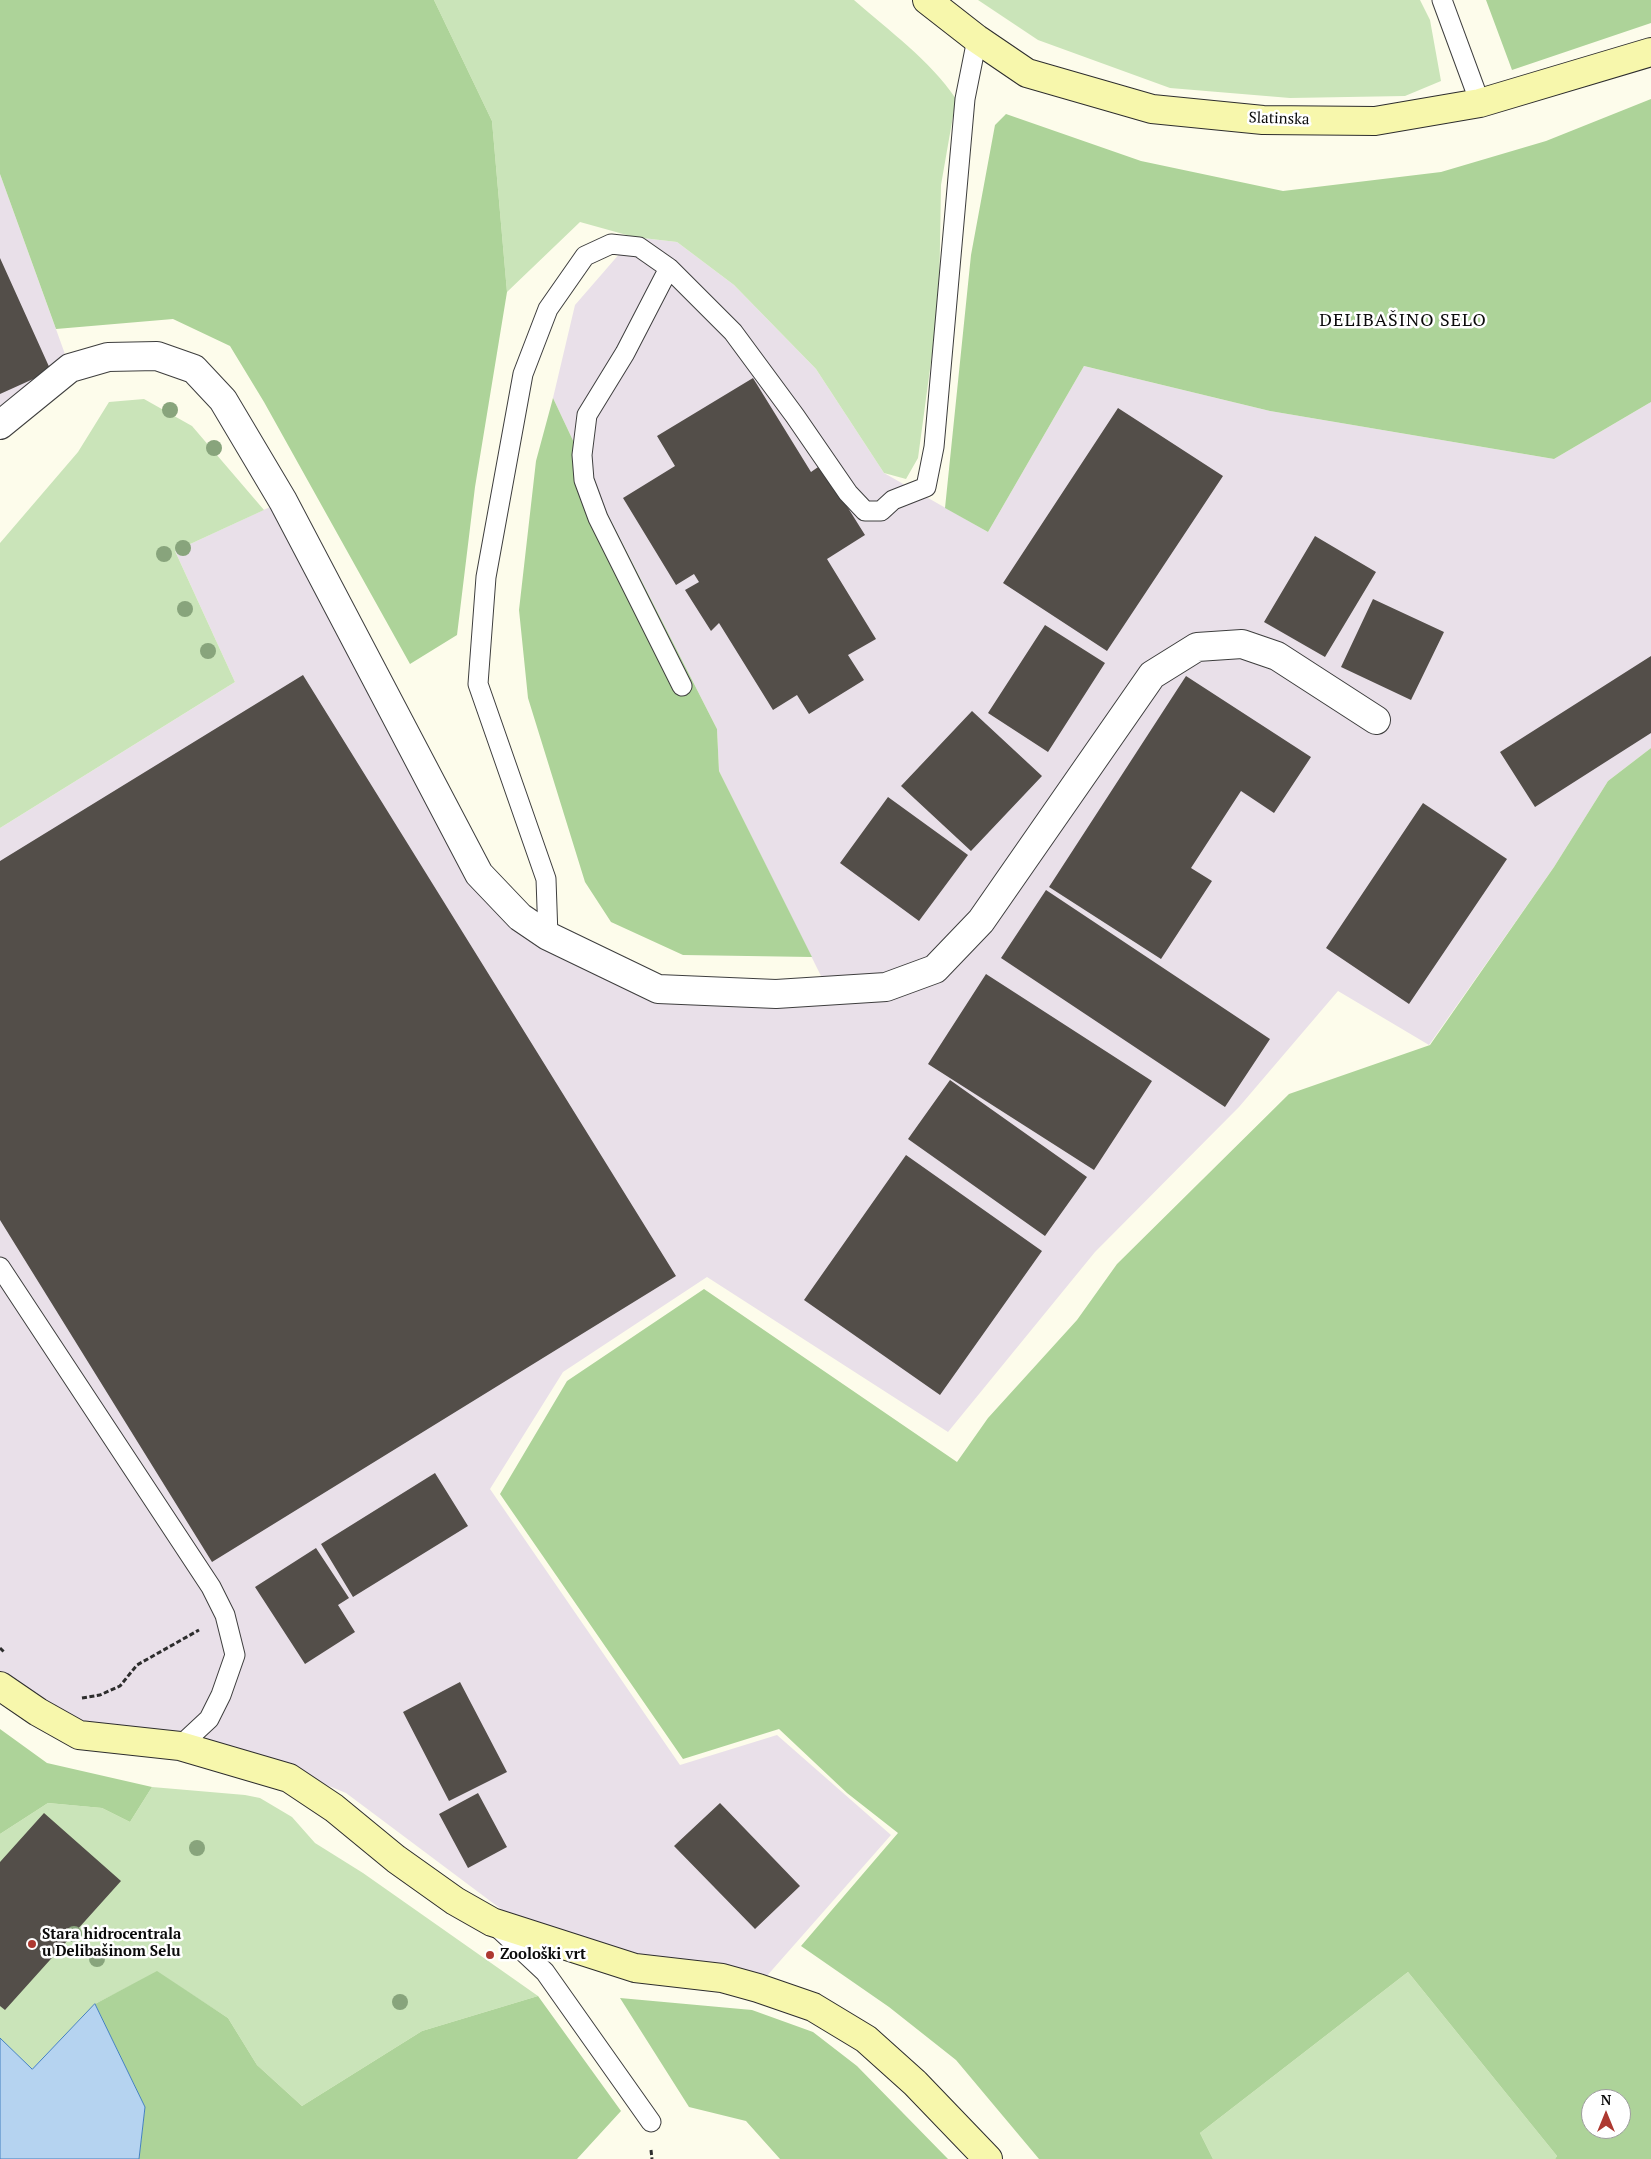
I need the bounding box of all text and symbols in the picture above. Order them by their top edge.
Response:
street label: Slatinska [1248,109,1310,129]
district label: DELIBAŠINO SELO [1317,310,1489,332]
place label: Stara hidrocentrala u Delibašinom Selu [42,1926,181,1961]
marker: Stara hidrocentrala u Delibašinom Selu [26,1938,38,1950]
place label: Zoološki vrt [500,1946,586,1964]
marker: Zoološki vrt [484,1949,496,1961]
north arrow [1581,2089,1631,2139]
text: N [1601,2090,1611,2109]

